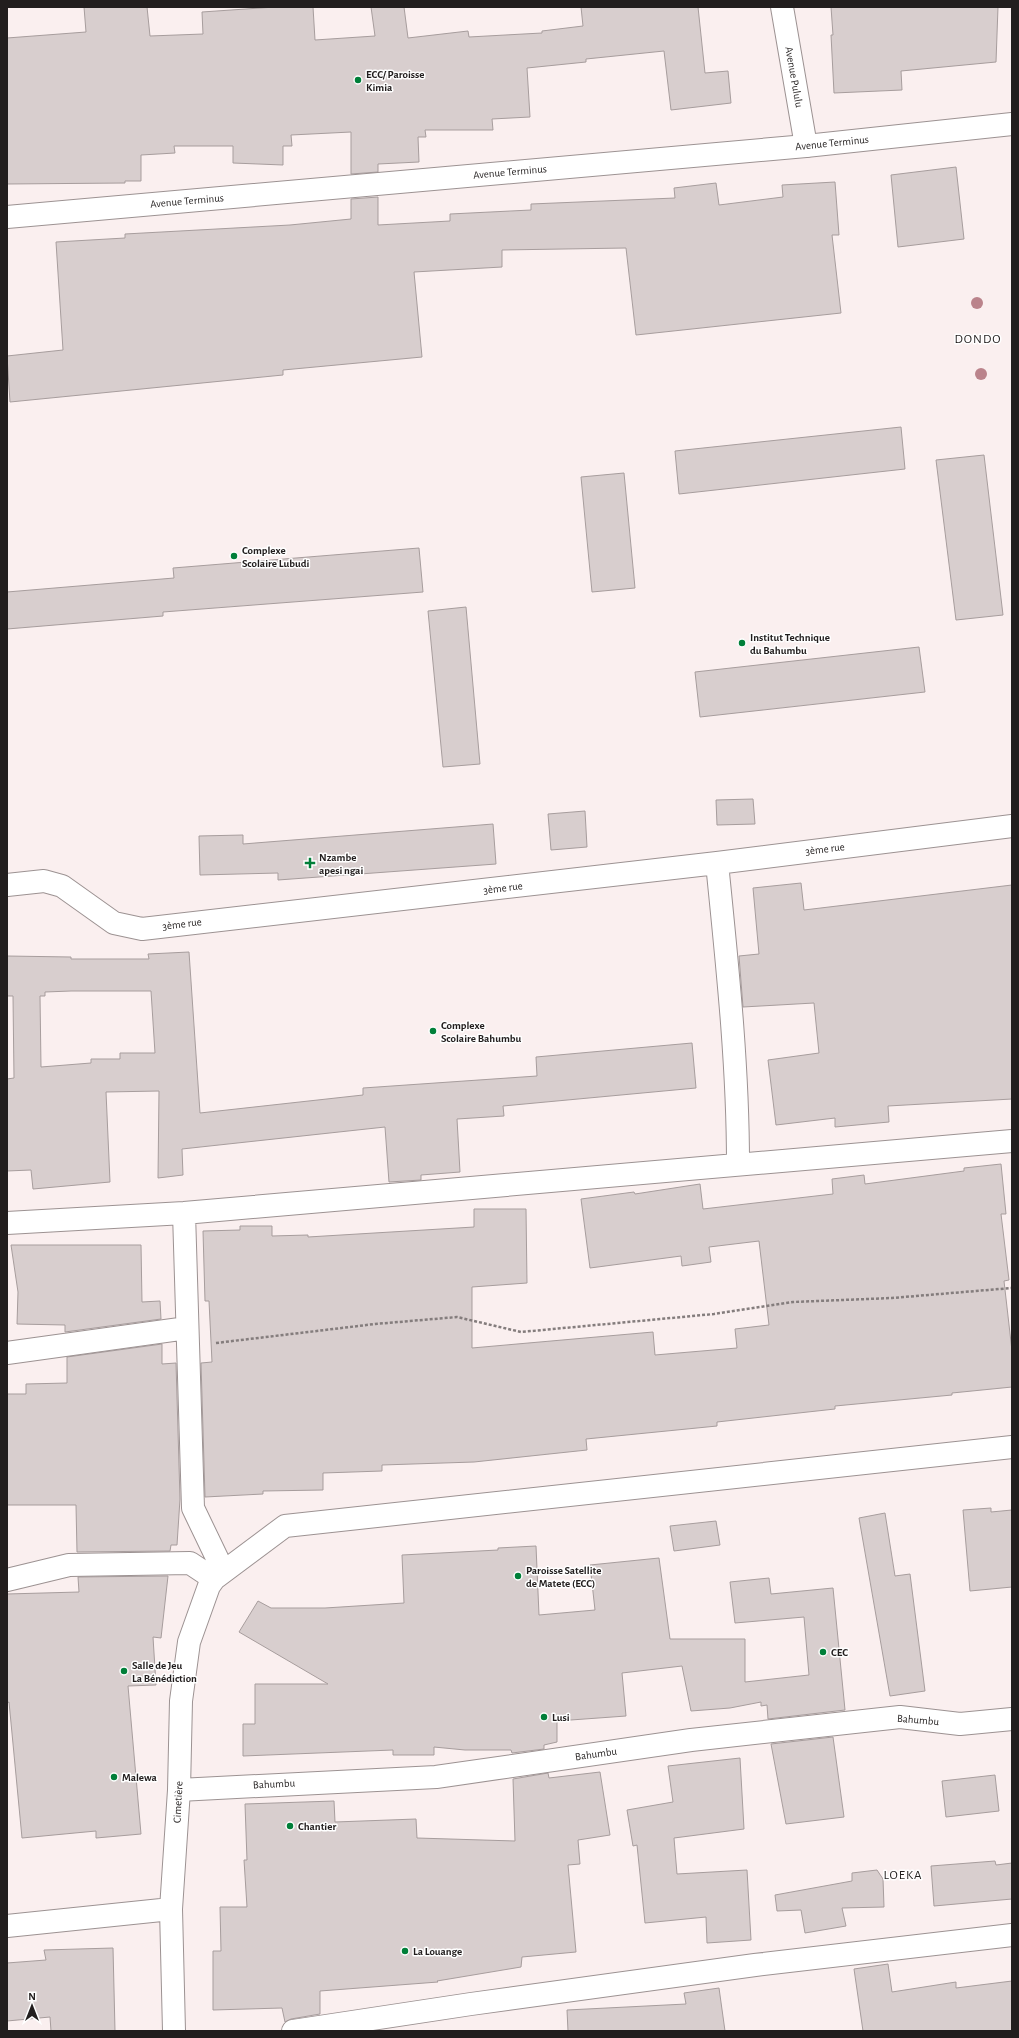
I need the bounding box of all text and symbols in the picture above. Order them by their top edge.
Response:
street label: Avenue Pululu [783,46,805,109]
place label: ECC/ Paroisse Kimia [366,69,424,93]
marker: ECC/ Paroisse Kimia [353,75,363,85]
street label: Avenue Terminus [795,134,869,152]
street label: Avenue Terminus [473,163,547,181]
street label: Avenue Terminus [150,192,224,210]
district label: DONDO [954,333,1002,346]
place label: Complexe Scolaire Lubudi [242,545,309,569]
marker: Complexe Scolaire Lubudi [229,551,239,561]
place label: Institut Technique du Bahumbu [750,632,830,656]
marker: Institut Technique du Bahumbu [737,638,747,648]
street label: 3ème rue [805,841,845,857]
place label: Nzambe apesi ngai [319,852,363,876]
marker: Nzambe apesi ngai [304,857,316,869]
street label: 3ème rue [483,880,523,896]
street label: 3ème rue [162,916,202,932]
place label: Complexe Scolaire Bahumbu [441,1020,522,1044]
marker: Complexe Scolaire Bahumbu [428,1026,438,1036]
place label: Paroisse Satellite de Matete (ECC) [526,1565,601,1589]
marker: Paroisse Satellite de Matete (ECC) [513,1571,523,1581]
marker: CEC [818,1647,828,1657]
place label: CEC [831,1647,848,1658]
place label: Salle de Jeu La Bénédiction [132,1660,197,1684]
marker: Salle de Jeu La Bénédiction [119,1666,129,1676]
marker: Lusi [539,1712,549,1722]
place label: Lusi [552,1712,570,1723]
street label: Bahumbu [896,1713,940,1727]
street label: Bahumbu [574,1746,618,1762]
marker: Malewa [109,1772,119,1782]
place label: Malewa [122,1772,158,1783]
street label: Bahumbu [253,1777,296,1791]
street label: Cimetière [171,1781,185,1823]
marker: Chantier [285,1821,295,1831]
place label: Chantier [298,1821,336,1832]
district label: LOEKA [883,1869,923,1882]
marker: La Louange [400,1946,410,1956]
place label: La Louange [413,1946,462,1957]
north arrow [12,1986,52,2026]
text: N [28,1991,36,2002]

